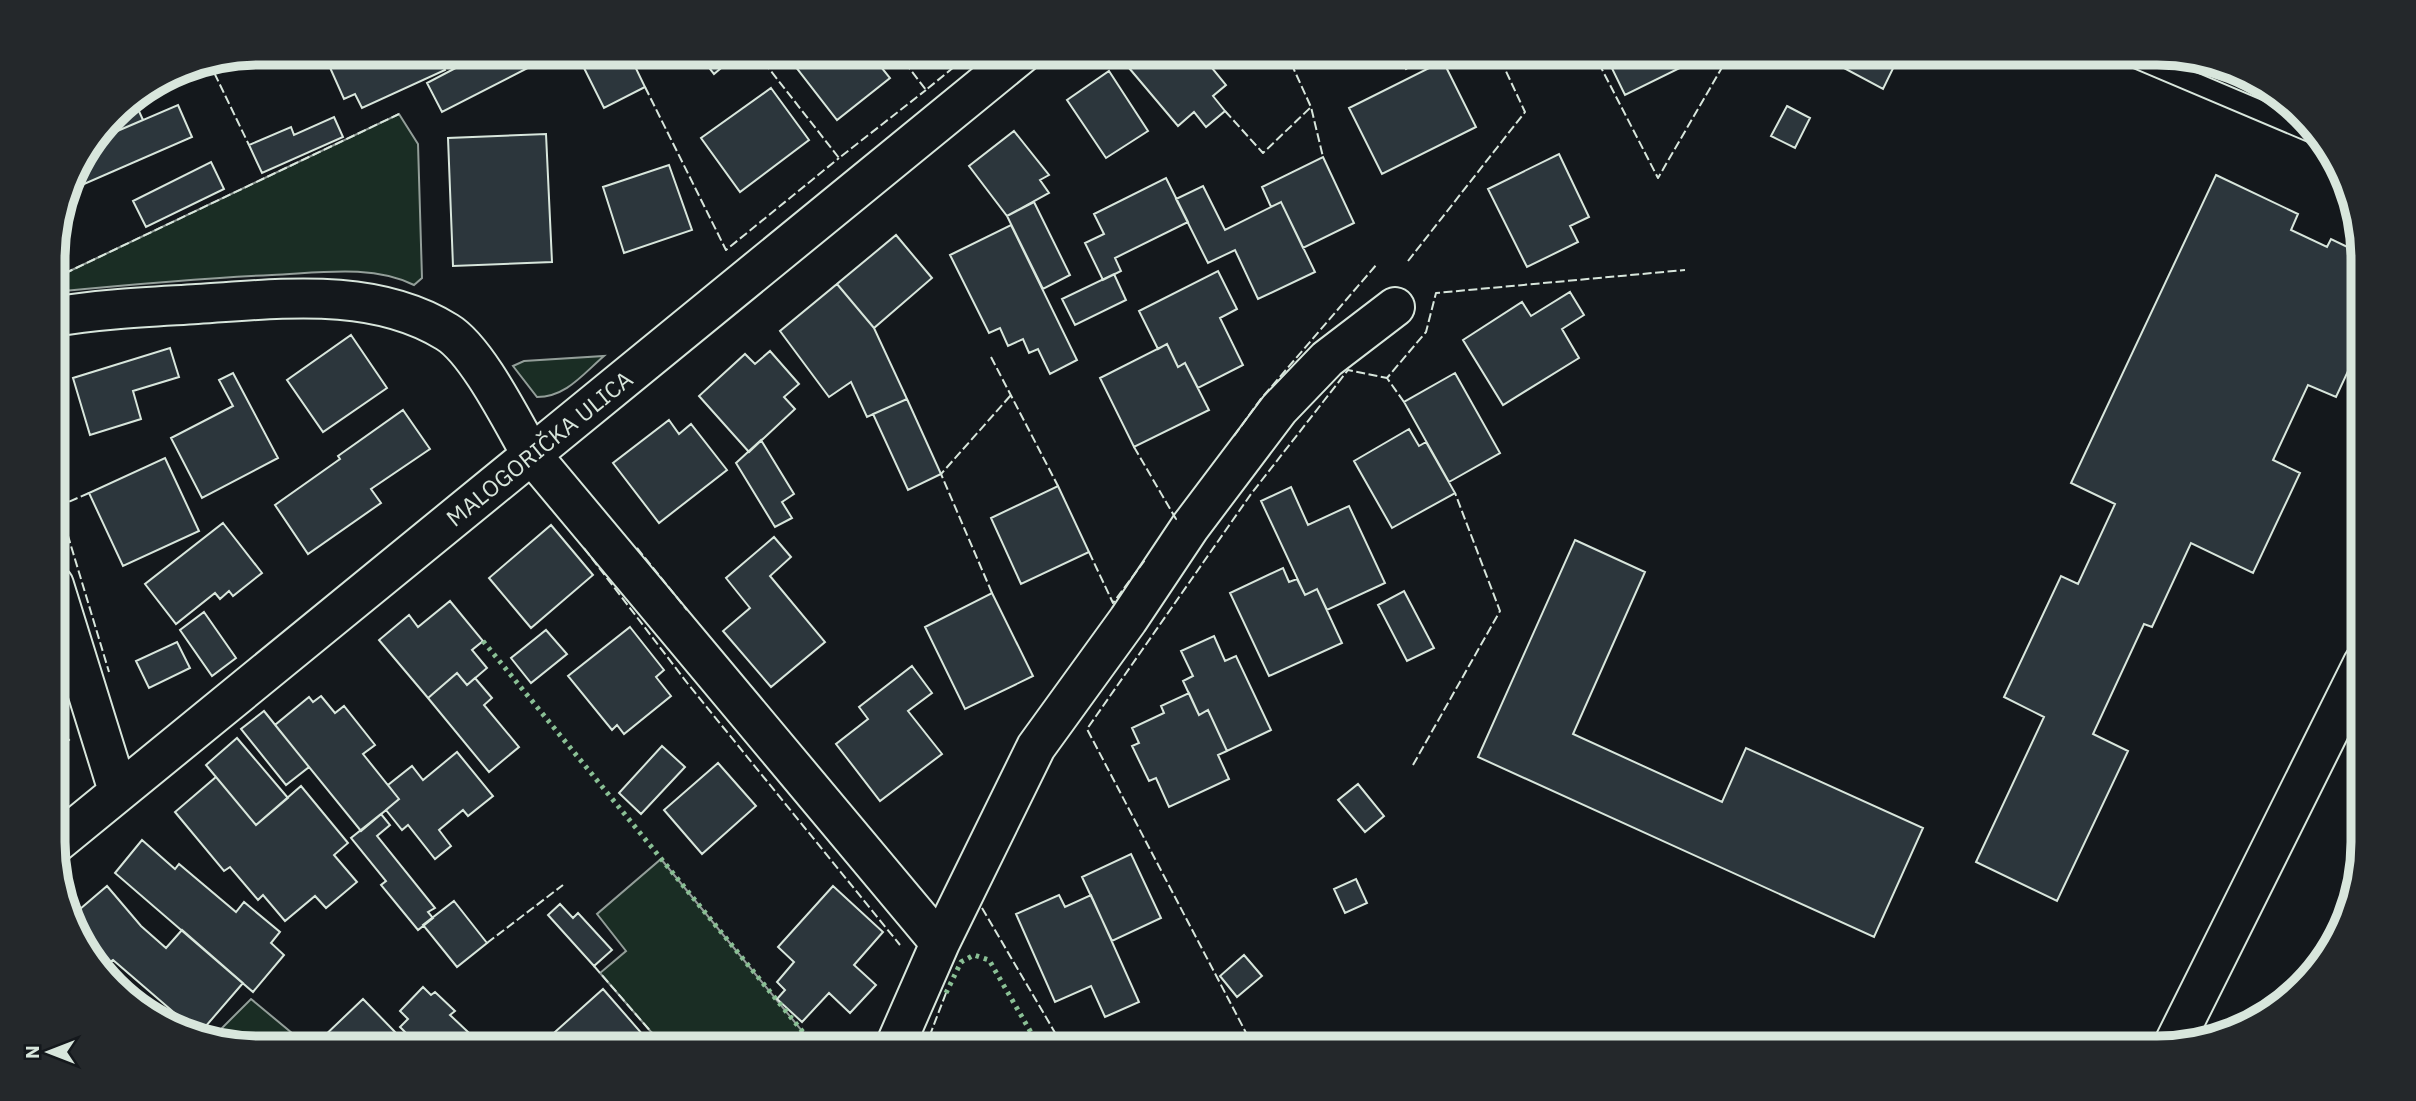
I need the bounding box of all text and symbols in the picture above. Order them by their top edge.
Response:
street label: MALOGORIČKA ULICA [440,363,638,532]
north arrow [14,1017,84,1087]
text: N [20,1045,44,1059]

